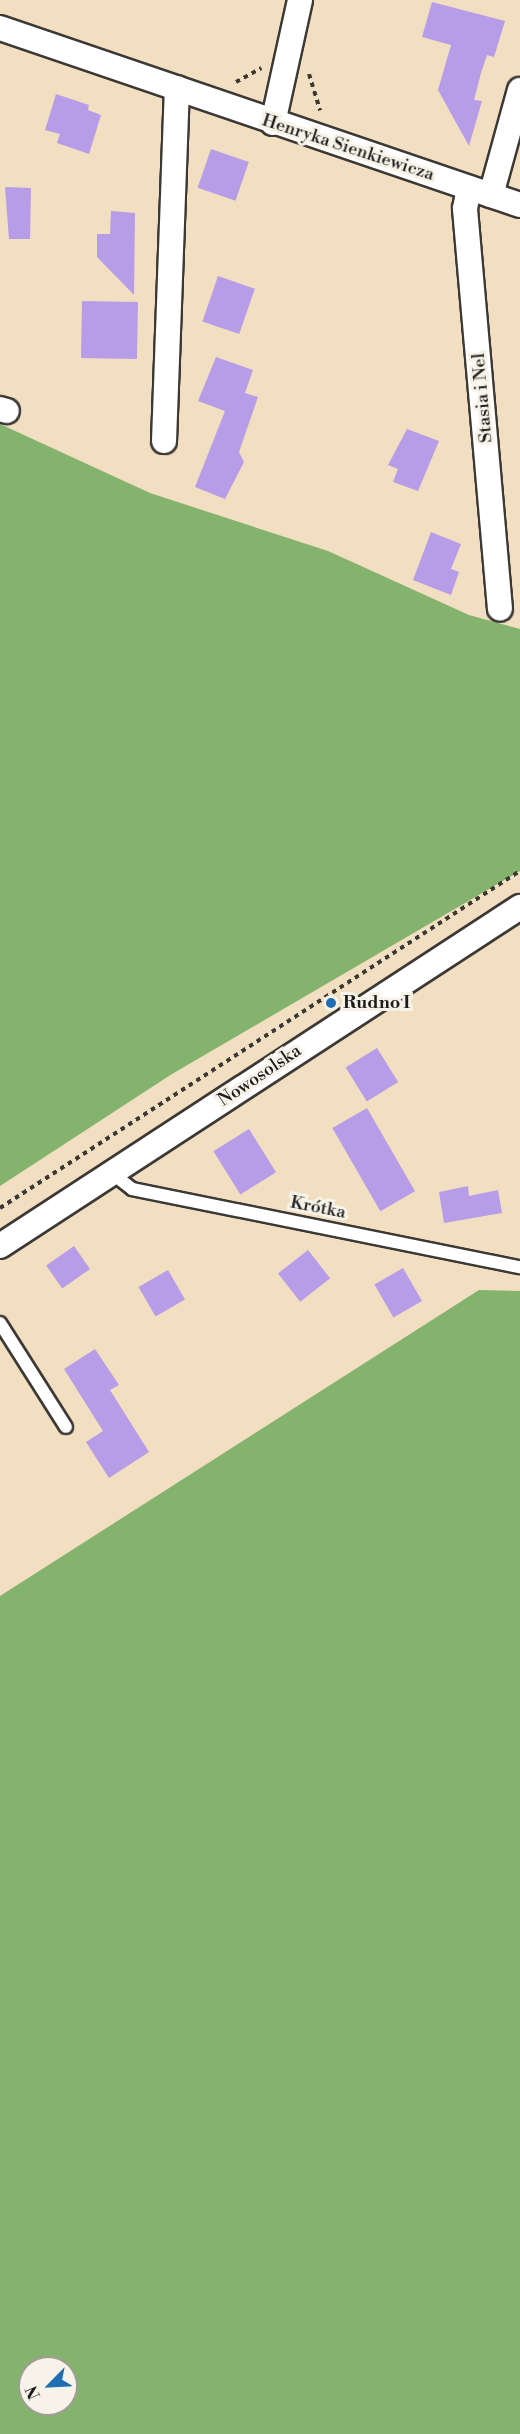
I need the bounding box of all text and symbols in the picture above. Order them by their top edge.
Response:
street label: Henryka Sienkiewicza [259,110,437,186]
street label: Stasia i Nel [468,352,498,444]
place label: Rudno I [343,992,410,1014]
marker: Rudno I [324,996,338,1010]
street label: Nowosolska [214,1040,306,1112]
street label: Krótka [288,1192,348,1224]
north arrow [18,2356,78,2416]
text: N [22,2383,45,2402]

